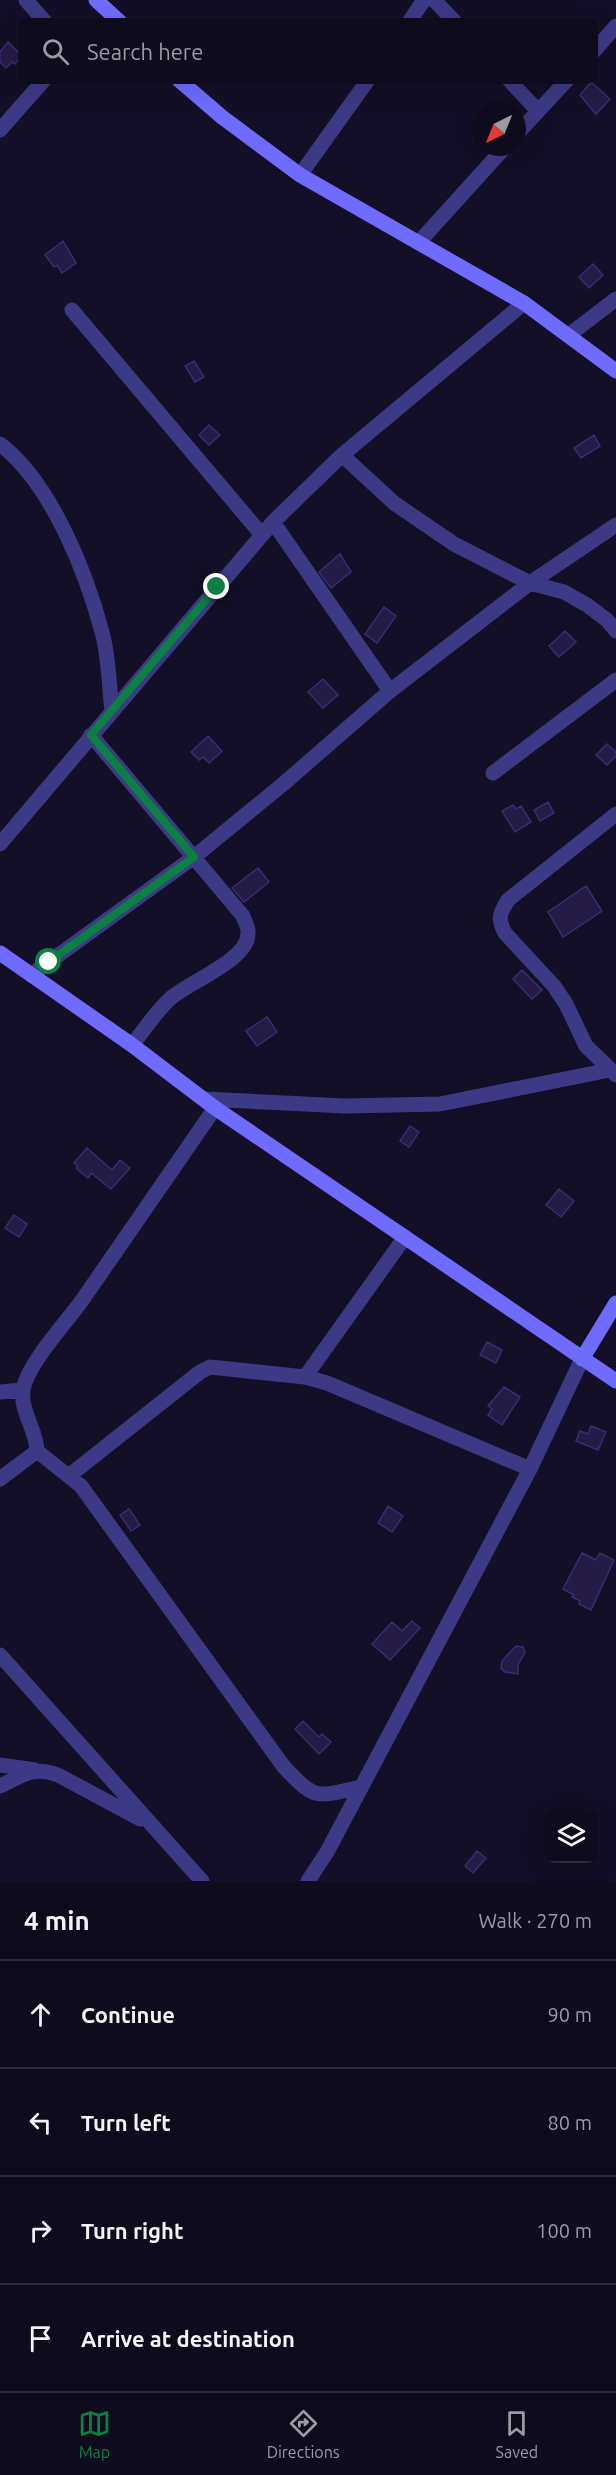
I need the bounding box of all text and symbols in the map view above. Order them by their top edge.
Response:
search box [18,18,598,84]
icon: search [39,35,72,68]
text: Search here [87,39,203,64]
north arrow [472,102,526,156]
route end [203,573,229,599]
route start [35,948,61,974]
map controls [544,1809,598,1863]
button: layers [544,1809,598,1863]
text: 4 min [24,1906,90,1935]
text: Walk · 270 m [479,1909,592,1932]
icon: ahead [24,1998,57,2031]
text: Continue [81,2002,175,2027]
text: 90 m [548,2003,592,2026]
icon: left [24,2106,57,2139]
text: Turn left [81,2110,171,2135]
text: 80 m [548,2111,592,2134]
icon: right [24,2214,57,2247]
text: Turn right [81,2218,183,2243]
text: 100 m [536,2219,592,2242]
icon: arrive [24,2322,57,2355]
text: Arrive at destination [81,2326,295,2351]
tab: Map [78,2407,111,2461]
tab: Directions [267,2407,340,2461]
tab: Saved [496,2407,538,2461]

